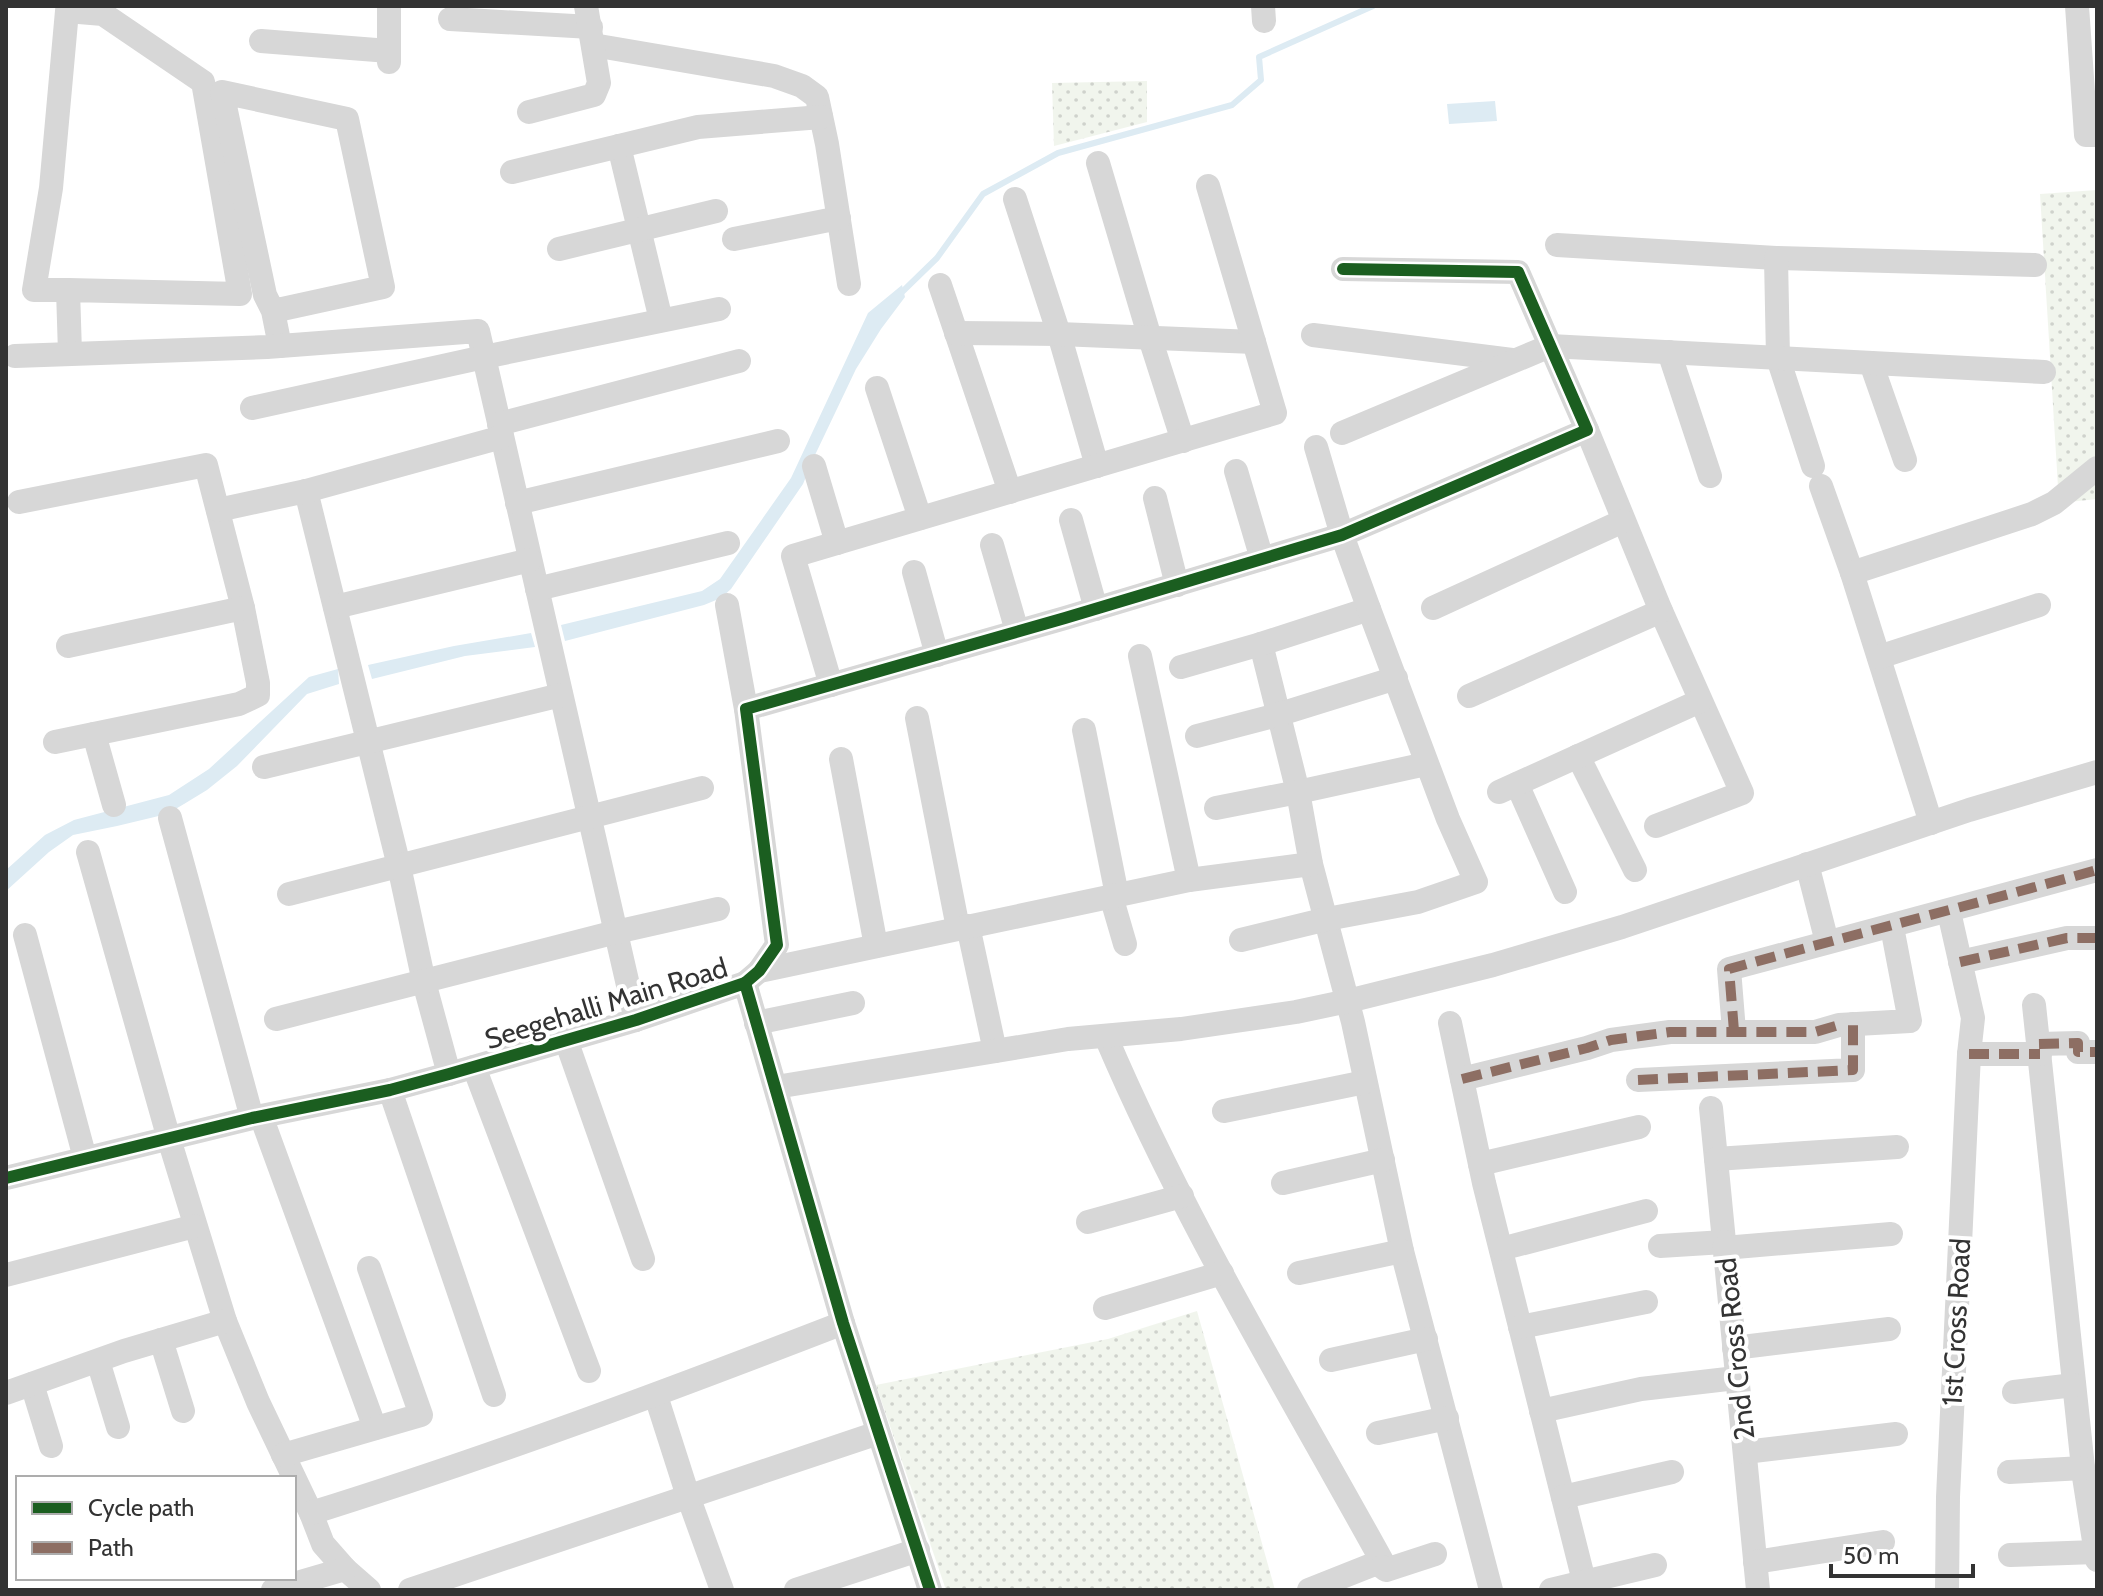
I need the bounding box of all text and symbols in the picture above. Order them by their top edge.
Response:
street label: Seegehalli Main Road [481,950,731,1056]
street label: 1st Cross Road [1935,1237,1977,1407]
street label: 2nd Cross Road [1709,1256,1761,1442]
legend [16,1476,296,1580]
text: Cycle path [88,1493,194,1522]
scale bar [1831,1528,1973,1578]
text: Path [88,1533,134,1562]
text: 50 m [1843,1541,1899,1570]

